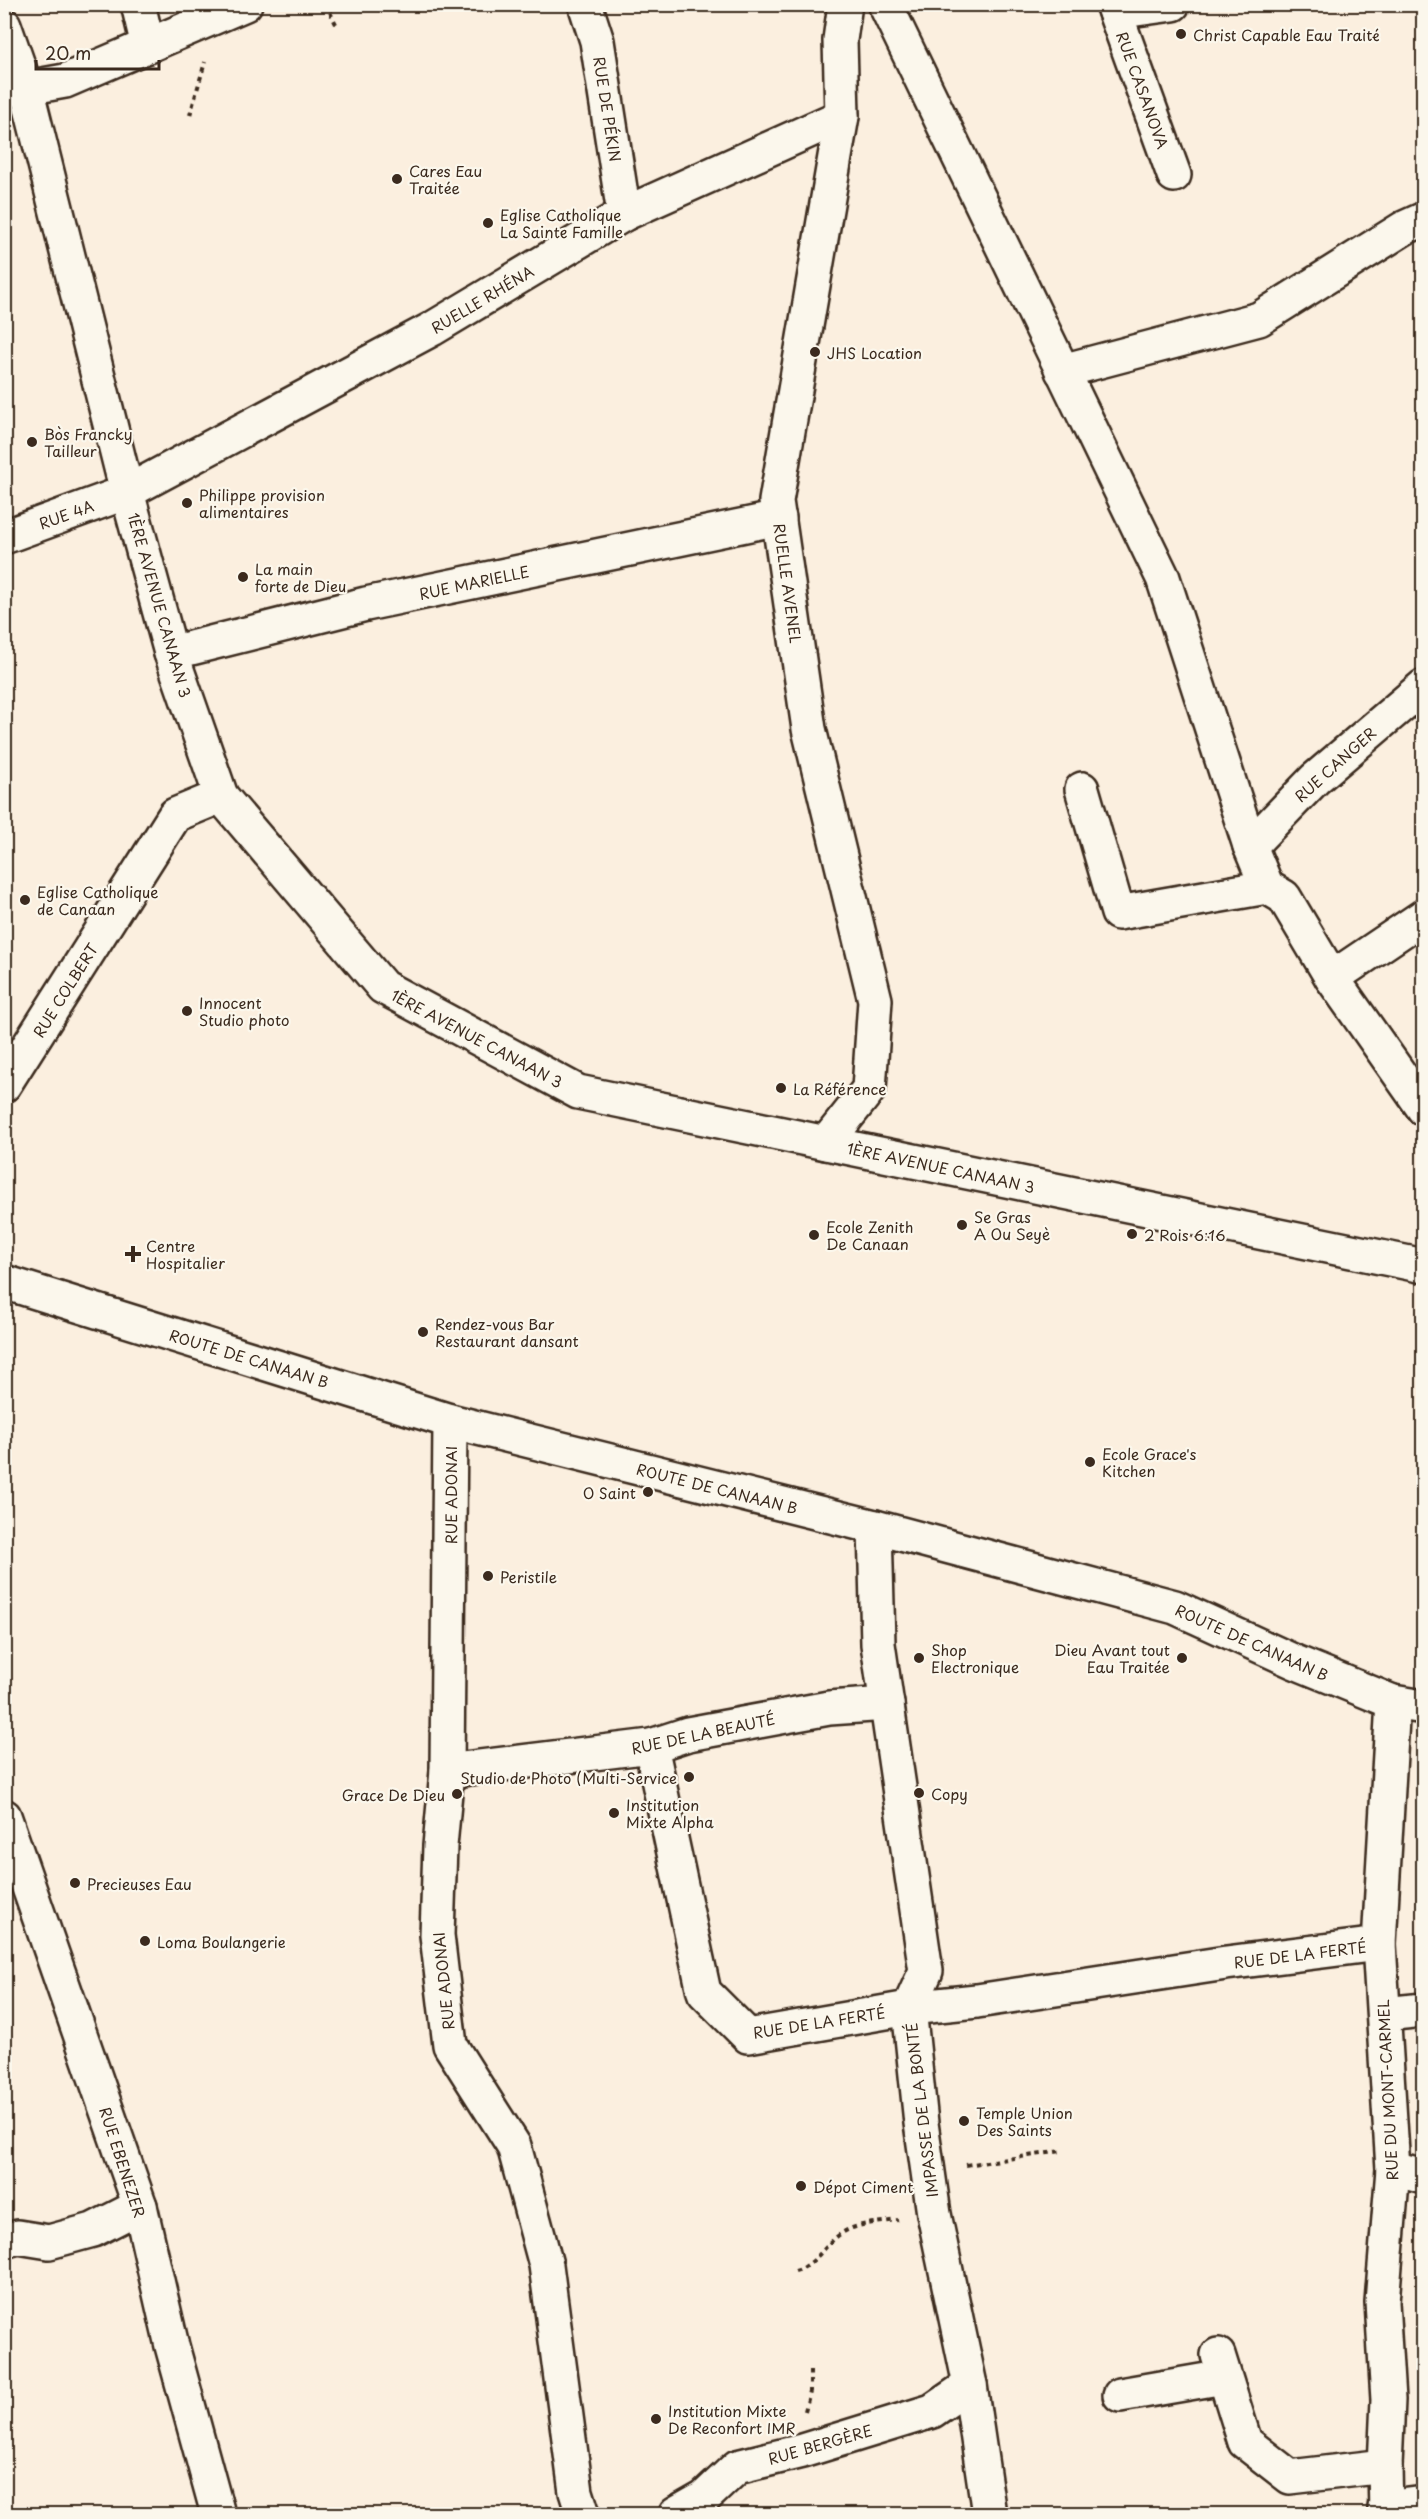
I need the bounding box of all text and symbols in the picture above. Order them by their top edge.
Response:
place label: Christ Capable Eau Traité [1193,23,1380,46]
marker: Christ Capable Eau Traité [1174,27,1188,41]
street label: RUE CASANOVA [1111,28,1175,152]
scale bar [36,33,159,71]
text: 20 m [45,39,91,66]
street label: RUE DE PÉKIN [588,55,628,163]
place label: Cares Eau Traitée [409,159,482,199]
marker: Cares Eau Traitée [390,172,404,186]
place label: Eglise Catholique La Sainte Famille [500,203,623,243]
marker: Eglise Catholique La Sainte Famille [481,216,495,230]
street label: RUELLE RHÉNA [426,259,538,339]
place label: JHS Location [827,341,922,364]
marker: JHS Location [808,345,822,359]
place label: Bòs Francky Tailleur [44,422,133,462]
marker: Bòs Francky Tailleur [25,435,39,449]
place label: Philippe provision alimentaires [199,483,325,523]
street label: RUE 4A [35,493,97,535]
marker: Philippe provision alimentaires [180,496,194,510]
street label: 1ÈRE AVENUE CANAAN 3 [123,510,197,700]
street label: RUELLE AVENEL [768,522,808,644]
place label: La main forte de Dieu [255,557,346,597]
street label: RUE MARIELLE [417,559,531,605]
marker: La main forte de Dieu [236,570,250,584]
street label: RUE CANGER [1289,721,1381,807]
place label: Eglise Catholique de Canaan [37,880,159,920]
marker: Eglise Catholique de Canaan [18,893,32,907]
street label: RUE COLBERT [27,938,104,1042]
street label: 1ÈRE AVENUE CANAAN 3 [387,983,567,1093]
place label: Innocent Studio photo [199,991,290,1031]
marker: Innocent Studio photo [180,1004,194,1018]
place label: La Référence [793,1077,886,1100]
marker: La Référence [774,1081,788,1095]
street label: 1ÈRE AVENUE CANAAN 3 [845,1136,1037,1198]
place label: Se Gras A Ou Seyè [974,1205,1050,1245]
place label: Ecole Zenith De Canaan [826,1215,913,1255]
marker: Se Gras A Ou Seyè [955,1218,969,1232]
place label: 2 Rois 6:16 [1144,1223,1226,1246]
marker: 2 Rois 6:16 [1125,1227,1139,1241]
marker: Ecole Zenith De Canaan [807,1228,821,1242]
place label: Centre Hospitalier [146,1234,226,1274]
marker: Centre Hospitalier [124,1245,142,1263]
place label: Rendez-vous Bar Restaurant dansant [435,1312,579,1352]
street label: ROUTE DE CANAAN B [167,1323,332,1393]
marker: Rendez-vous Bar Restaurant dansant [416,1325,430,1339]
place label: Ecole Grace's Kitchen [1102,1442,1196,1482]
street label: RUE ADONAI [439,1446,462,1544]
marker: Ecole Grace's Kitchen [1083,1455,1097,1469]
street label: ROUTE DE CANAAN B [634,1457,800,1519]
place label: O Saint [583,1481,636,1504]
marker: O Saint [641,1485,655,1499]
place label: Peristile [500,1565,557,1588]
marker: Peristile [481,1569,495,1583]
street label: ROUTE DE CANAAN B [1172,1598,1332,1686]
place label: Shop Electronique [931,1638,1019,1678]
place label: Dieu Avant tout Eau Traitée [1054,1638,1170,1678]
marker: Shop Electronique [912,1651,926,1665]
marker: Dieu Avant tout Eau Traitée [1175,1651,1189,1665]
street label: RUE DE LA BEAUTÉ [629,1707,777,1759]
place label: Studio de Photo (Multi-Service [460,1766,677,1789]
marker: Studio de Photo (Multi-Service [682,1770,696,1784]
place label: Copy [931,1782,968,1805]
place label: Grace De Dieu [342,1783,445,1806]
marker: Copy [912,1786,926,1800]
marker: Grace De Dieu [450,1787,464,1801]
place label: Institution Mixte Alpha [626,1793,714,1833]
marker: Institution Mixte Alpha [607,1806,621,1820]
place label: Precieuses Eau [87,1872,192,1895]
marker: Precieuses Eau [68,1876,82,1890]
place label: Loma Boulangerie [157,1930,286,1953]
street label: RUE ADONAI [426,1931,460,2031]
marker: Loma Boulangerie [138,1934,152,1948]
street label: RUE DE LA FERTÉ [1232,1934,1368,1974]
street label: RUE DU MONT-CARMEL [1371,1998,1403,2181]
street label: RUE DE LA FERTÉ [751,2000,887,2044]
street label: IMPASSE DE LA BONTÉ [899,2021,943,2199]
place label: Temple Union Des Saints [976,2101,1073,2141]
street label: RUE EBENEZER [94,2104,152,2220]
marker: Temple Union Des Saints [957,2114,971,2128]
place label: Dépot Ciment [813,2175,913,2198]
marker: Dépot Ciment [794,2179,808,2193]
place label: Institution Mixte De Reconfort IMR [668,2399,796,2439]
marker: Institution Mixte De Reconfort IMR [649,2412,663,2426]
street label: RUE BERGÈRE [765,2418,875,2470]

